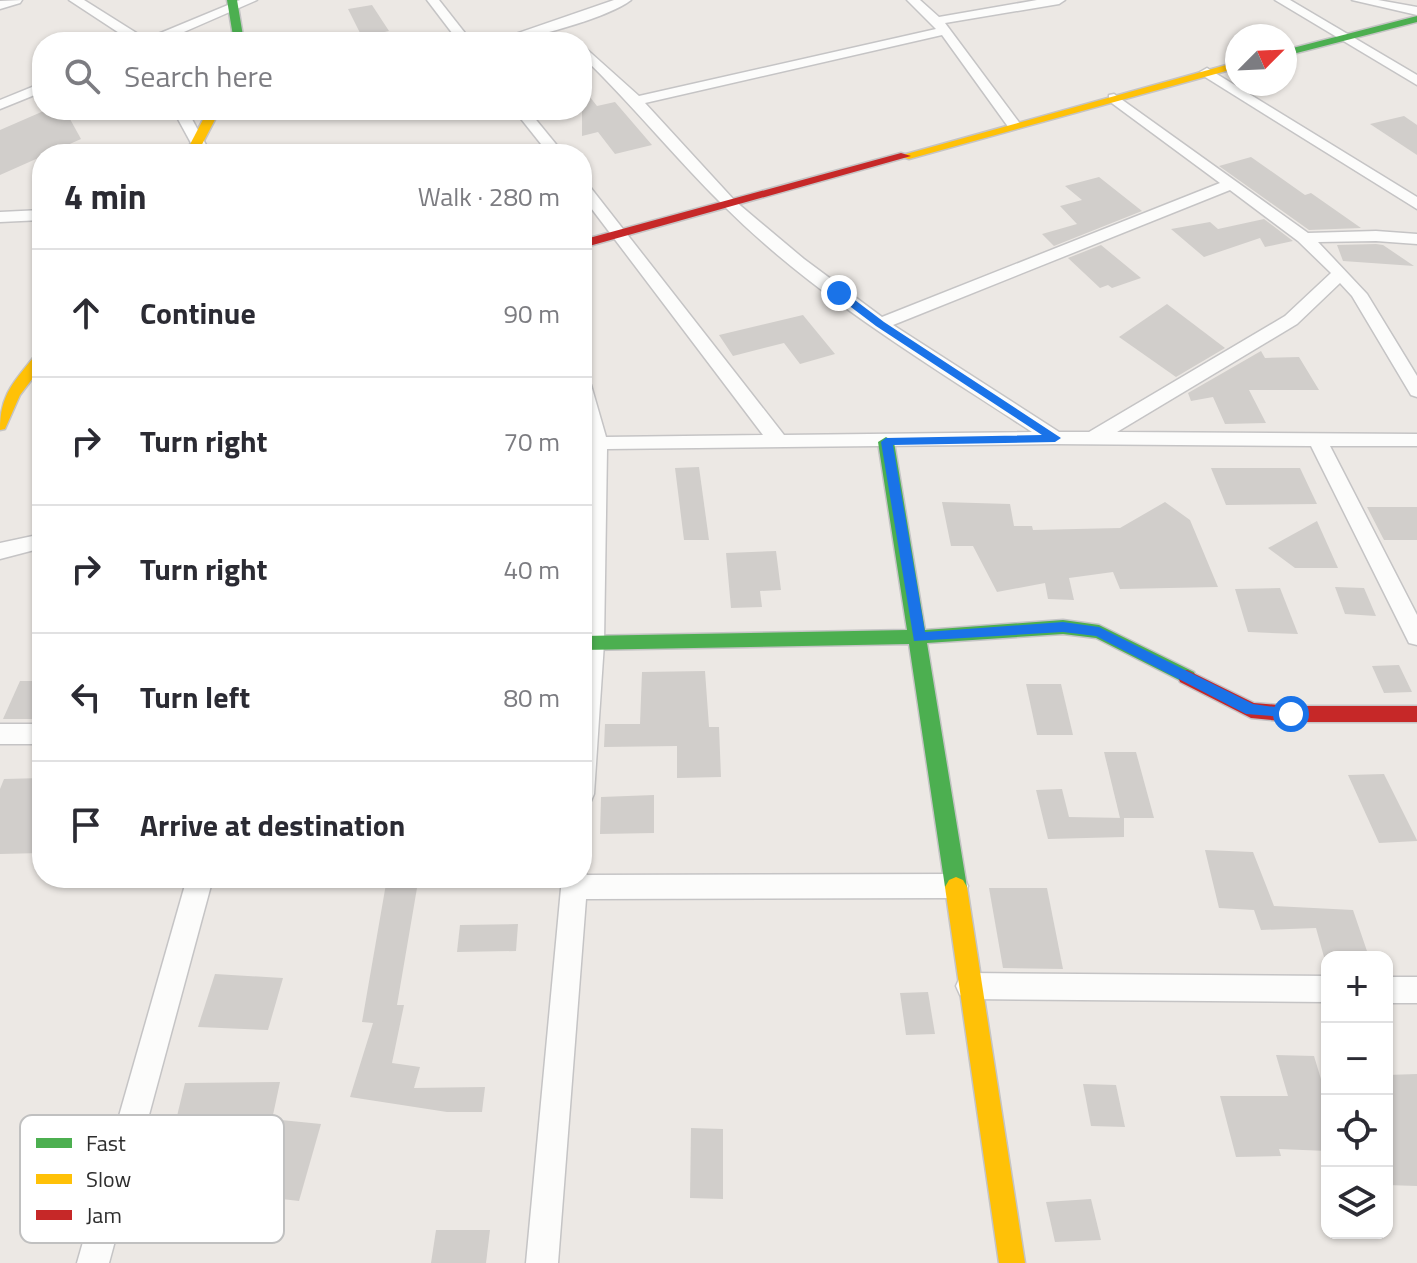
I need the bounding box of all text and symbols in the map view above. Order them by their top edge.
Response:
north arrow [1225,24,1297,96]
search box [32,32,592,120]
text: Search here [124,53,273,99]
icon: search [60,54,104,98]
text: 4 min [64,170,147,222]
text: Walk · 280 m [418,177,560,216]
route end [821,275,857,311]
text: Continue [140,290,256,336]
icon: ahead [64,291,108,335]
text: 90 m [503,294,560,333]
text: Turn right [140,418,268,464]
icon: right [64,419,108,463]
text: 70 m [503,422,560,461]
text: Turn right [140,546,268,592]
icon: right [64,547,108,591]
text: 40 m [503,550,560,589]
text: Turn left [140,674,250,720]
icon: left [64,675,108,719]
text: 80 m [503,678,560,717]
route start [1273,696,1309,732]
text: Arrive at destination [140,802,405,848]
icon: arrive [64,803,108,847]
map controls [1321,951,1393,1239]
button: + [1321,951,1393,1023]
button: − [1321,1023,1393,1095]
button: locate [1321,1095,1393,1167]
legend [20,1115,284,1243]
text: Fast [86,1126,126,1160]
text: Slow [86,1162,132,1196]
button: layers [1321,1167,1393,1239]
text: Jam [86,1198,122,1232]

